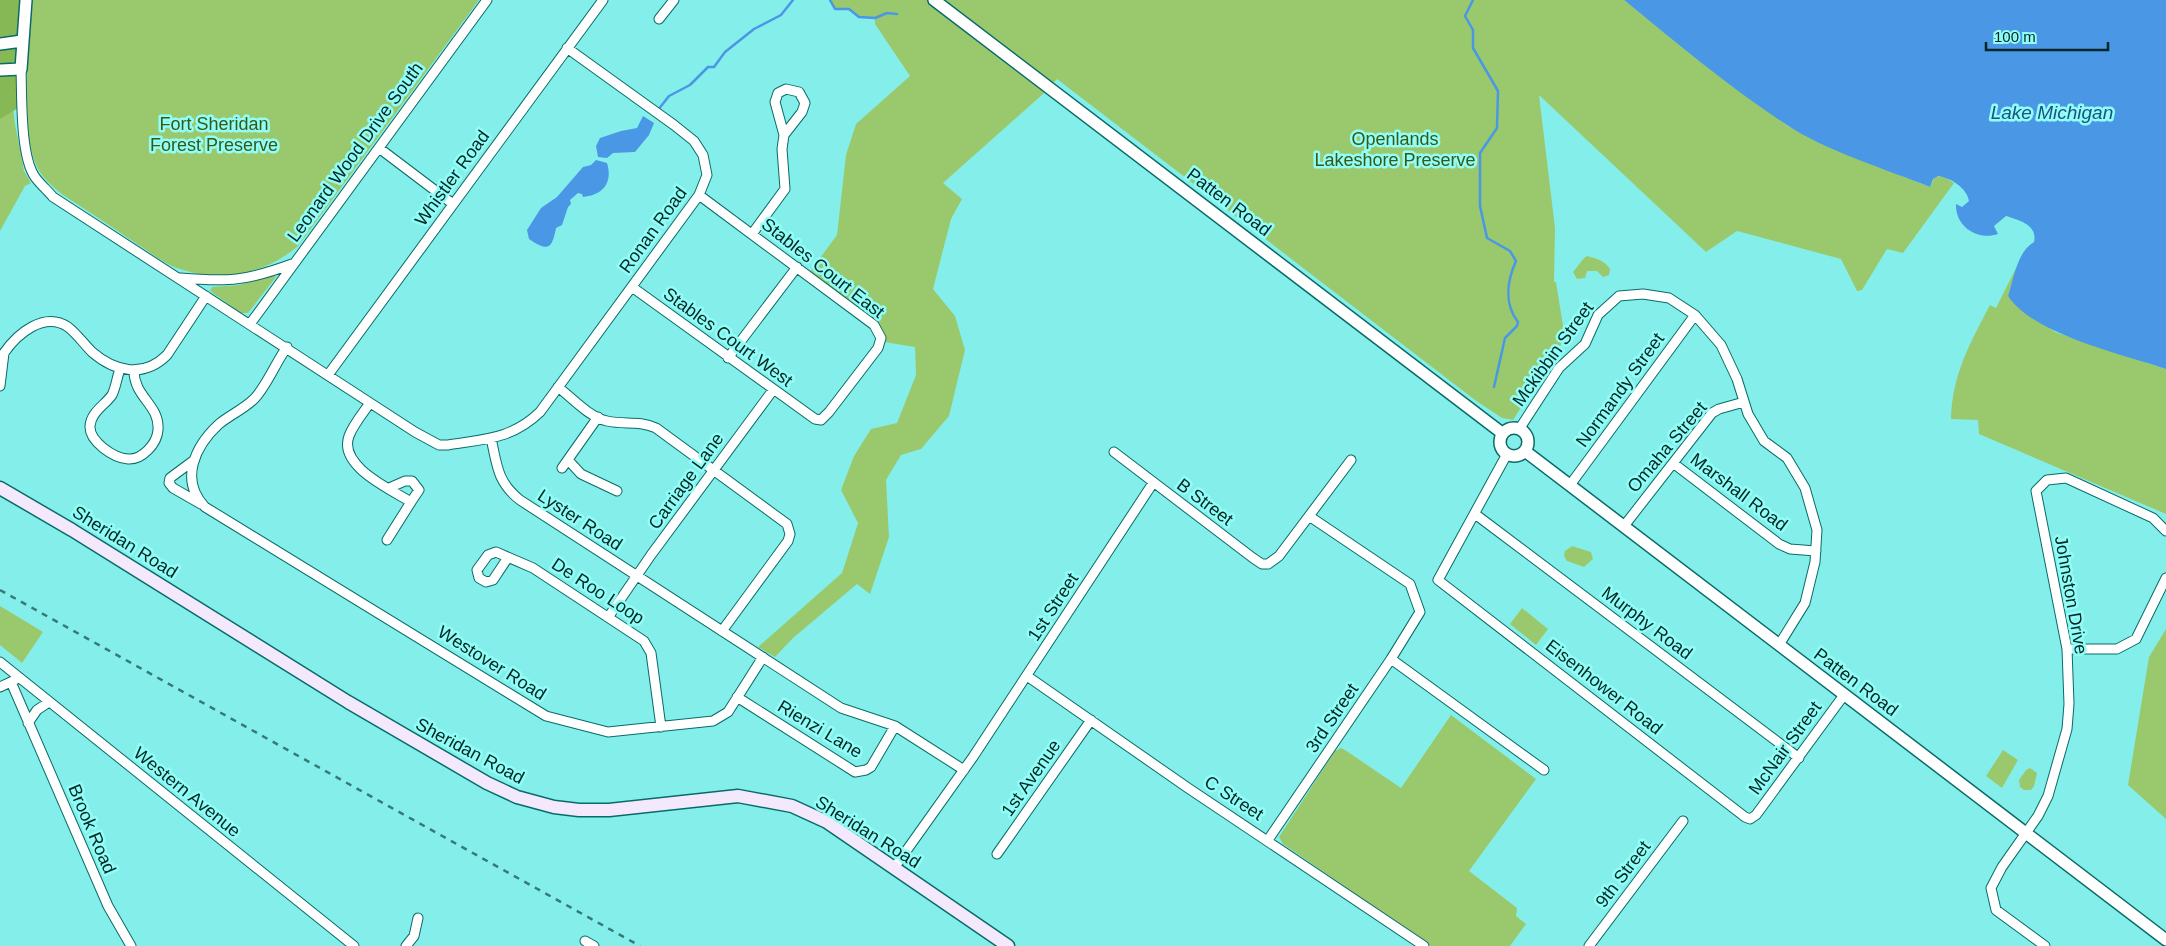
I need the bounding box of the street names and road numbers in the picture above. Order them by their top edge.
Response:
street label: Leonard Wood Drive South [283,58,427,246]
street label: Whistler Road [411,126,493,230]
street label: Patten Road [1183,164,1275,240]
street label: Ronan Road [615,183,691,277]
street label: Stables Court East [758,214,888,322]
street label: Stables Court West [660,283,796,391]
street label: Mckibbin Street [1508,298,1598,410]
street label: Normandy Street [1572,329,1668,451]
street label: Omaha Street [1623,398,1711,496]
street label: Carriage Lane [644,429,728,533]
street label: Marshall Road [1687,449,1791,535]
street label: B Street [1173,474,1237,530]
street label: Lyster Road [534,485,626,555]
street label: Sheridan Road [69,502,181,582]
street label: Johnston Drive [2051,534,2091,656]
street label: De Roo Loop [548,554,648,628]
street label: 1st Street [1024,569,1082,645]
street label: Murphy Road [1598,582,1696,664]
street label: Westover Road [434,622,550,704]
street label: Eisenhower Road [1542,635,1666,739]
street label: Patten Road [1810,644,1902,720]
street label: 3rd Street [1302,680,1362,756]
street label: Rienzi Lane [774,696,866,762]
street label: McNair Street [1745,698,1825,798]
street label: Sheridan Road [412,714,528,788]
street label: 1st Avenue [997,736,1065,820]
street label: Western Avenue [130,743,244,841]
street label: C Street [1201,772,1267,824]
street label: Brook Road [64,781,120,877]
street label: Sheridan Road [812,792,924,872]
street label: 9th Street [1592,837,1654,911]

